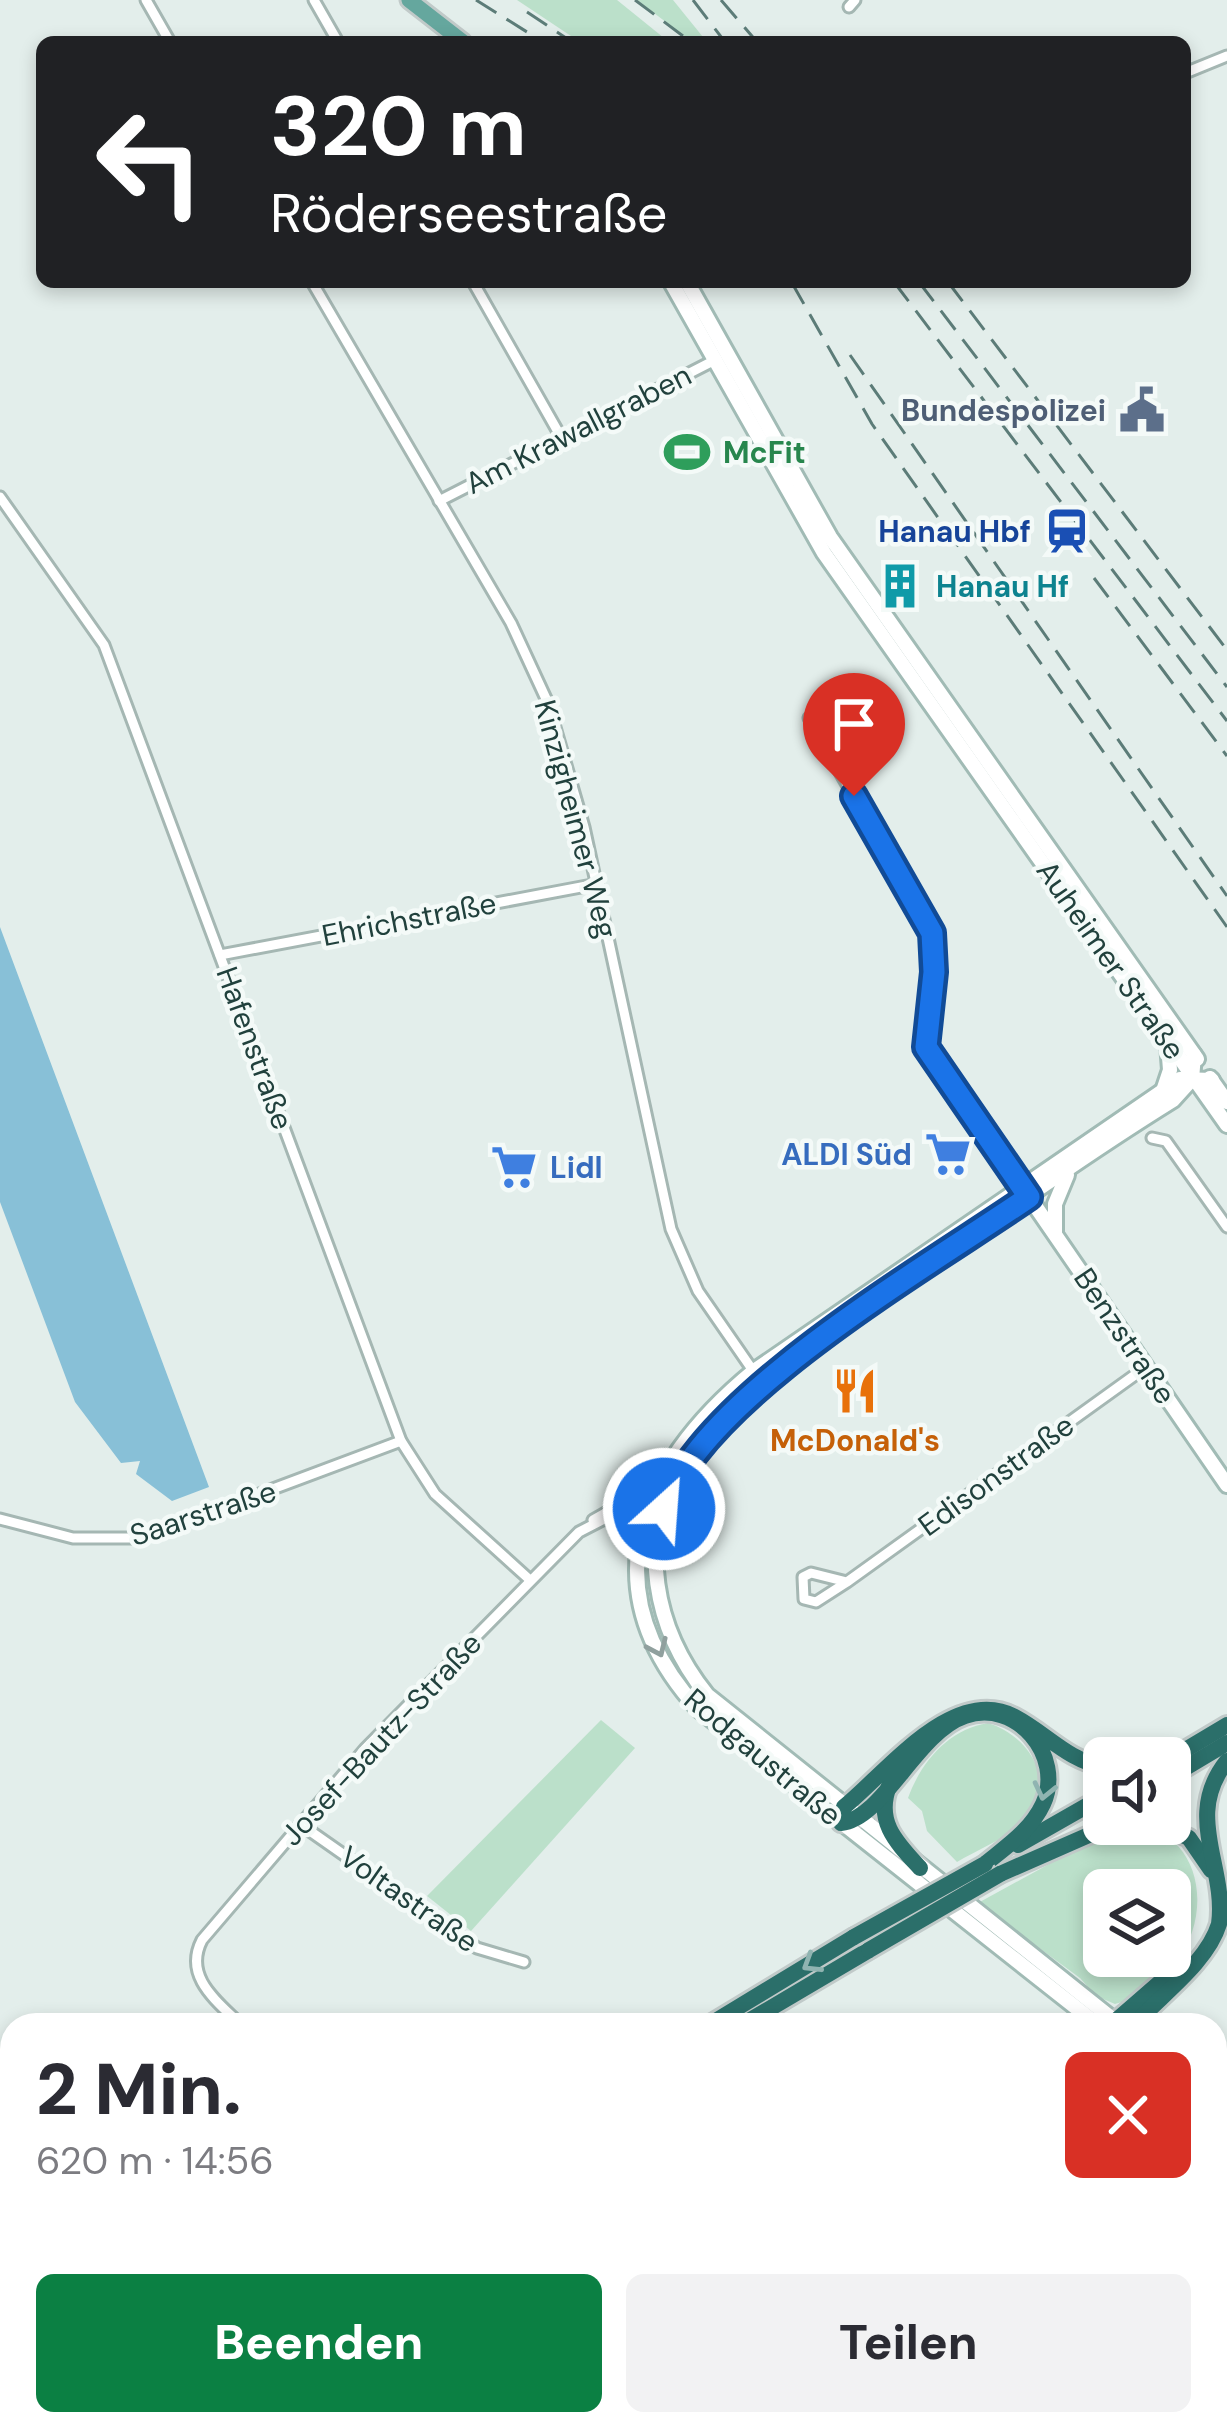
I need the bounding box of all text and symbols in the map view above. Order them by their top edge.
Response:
text: 320 m [270,72,527,181]
icon: left [72,84,228,240]
text: Röderseestraße [270,178,668,249]
street label: Am Krawallgraben [458,355,698,503]
public building icon: Bundespolizei [1117,385,1167,435]
place label: Bundespolizei [901,391,1106,430]
sports icon: McFit [662,427,712,477]
place label: McFit [723,433,806,472]
station icon: Hanau Hbf [1042,506,1092,556]
place label: Hanau Hbf [878,512,1031,551]
building icon: Hanau Hf [875,561,925,611]
place label: Hanau Hf [936,567,1069,606]
pin [803,673,905,796]
icon: arrive [821,691,887,757]
street label: Kinzigheimer Weg [525,696,627,942]
street label: Auheimer Straße [1028,853,1194,1067]
street label: Ehrichstraße [318,883,500,955]
street label: Hafenstraße [207,961,303,1135]
supermarket icon: ALDI Süd [923,1129,973,1179]
place label: ALDI Süd [781,1135,912,1174]
supermarket icon: Lidl [489,1142,539,1192]
place label: Lidl [550,1148,603,1187]
street label: Benzstraße [1065,1260,1185,1412]
restaurant icon: McDonald's [830,1366,880,1416]
street label: Edisonstraße [910,1405,1082,1545]
place label: McDonald's [770,1421,940,1460]
position arrow [601,1446,727,1572]
street label: Saarstraße [125,1471,281,1555]
street label: Josef-Bautz-Straße [272,1624,490,1854]
one-way arrow [643,1636,667,1658]
street label: Rodgaustraße [676,1680,850,1834]
map controls [1083,1737,1191,1977]
button: sound [1083,1737,1191,1845]
one-way arrow [1033,1780,1058,1801]
street label: Voltastraße [332,1837,486,1961]
button: layers [1083,1869,1191,1977]
one-way arrow [802,1950,824,1972]
text: 2 Min. [36,2043,242,2136]
button: close [1065,2052,1191,2178]
text: 620 m · 14:56 [36,2135,274,2186]
button: Beenden [36,2274,602,2412]
button: Teilen [626,2274,1191,2412]

